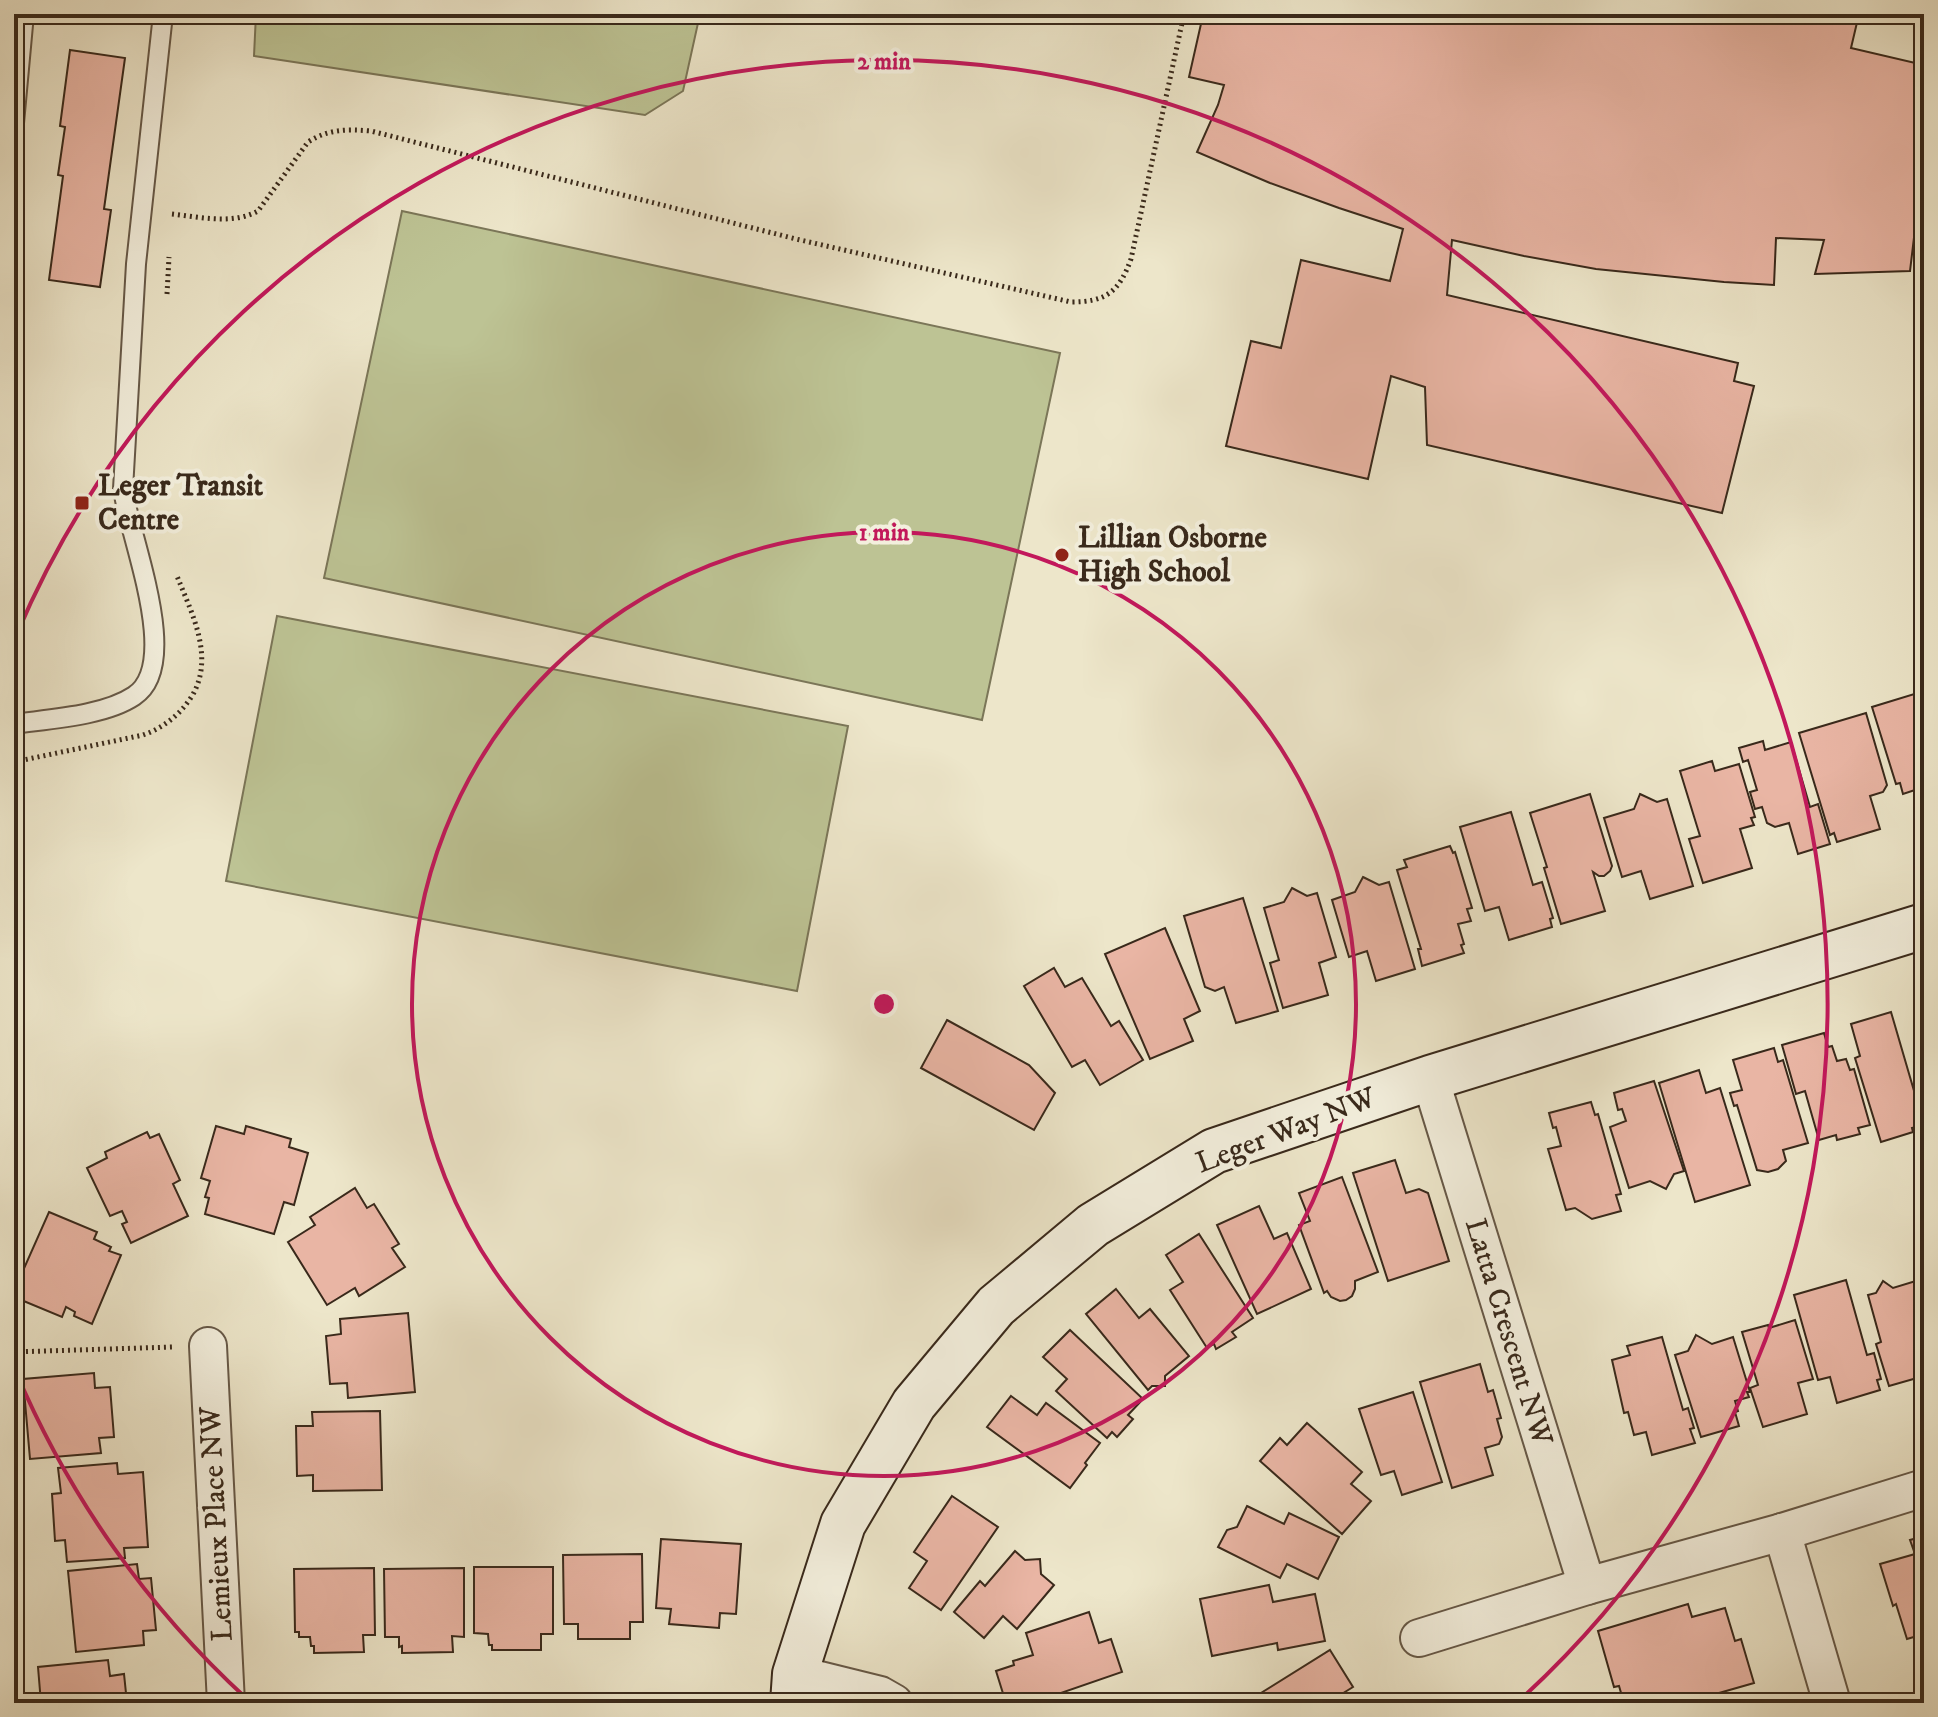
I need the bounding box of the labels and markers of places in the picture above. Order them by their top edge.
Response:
place label: Leger Transit Centre [98,468,264,539]
marker: Leger Transit Centre [73,494,91,512]
place label: Lillian Osborne High School [1078,520,1267,591]
marker: Lillian Osborne High School [1053,546,1071,564]
centre of rings [870,990,898,1018]

